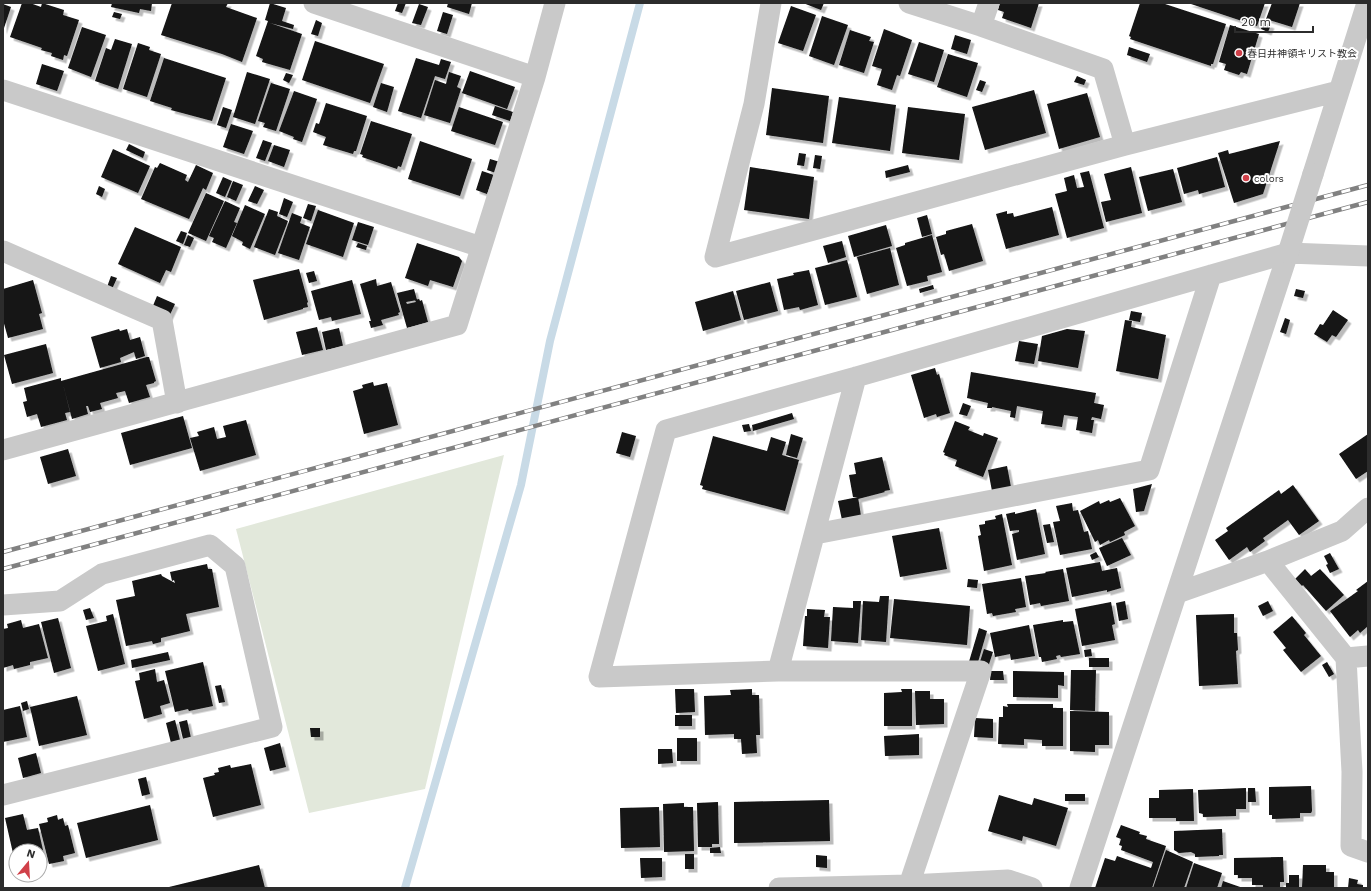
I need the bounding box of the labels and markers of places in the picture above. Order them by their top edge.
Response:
marker: 春日井神領キリスト教会 [1234,48,1244,58]
place label: 春日井神領キリスト教会 [1247,48,1357,59]
marker: colors [1241,173,1251,183]
place label: colors [1254,173,1284,184]

